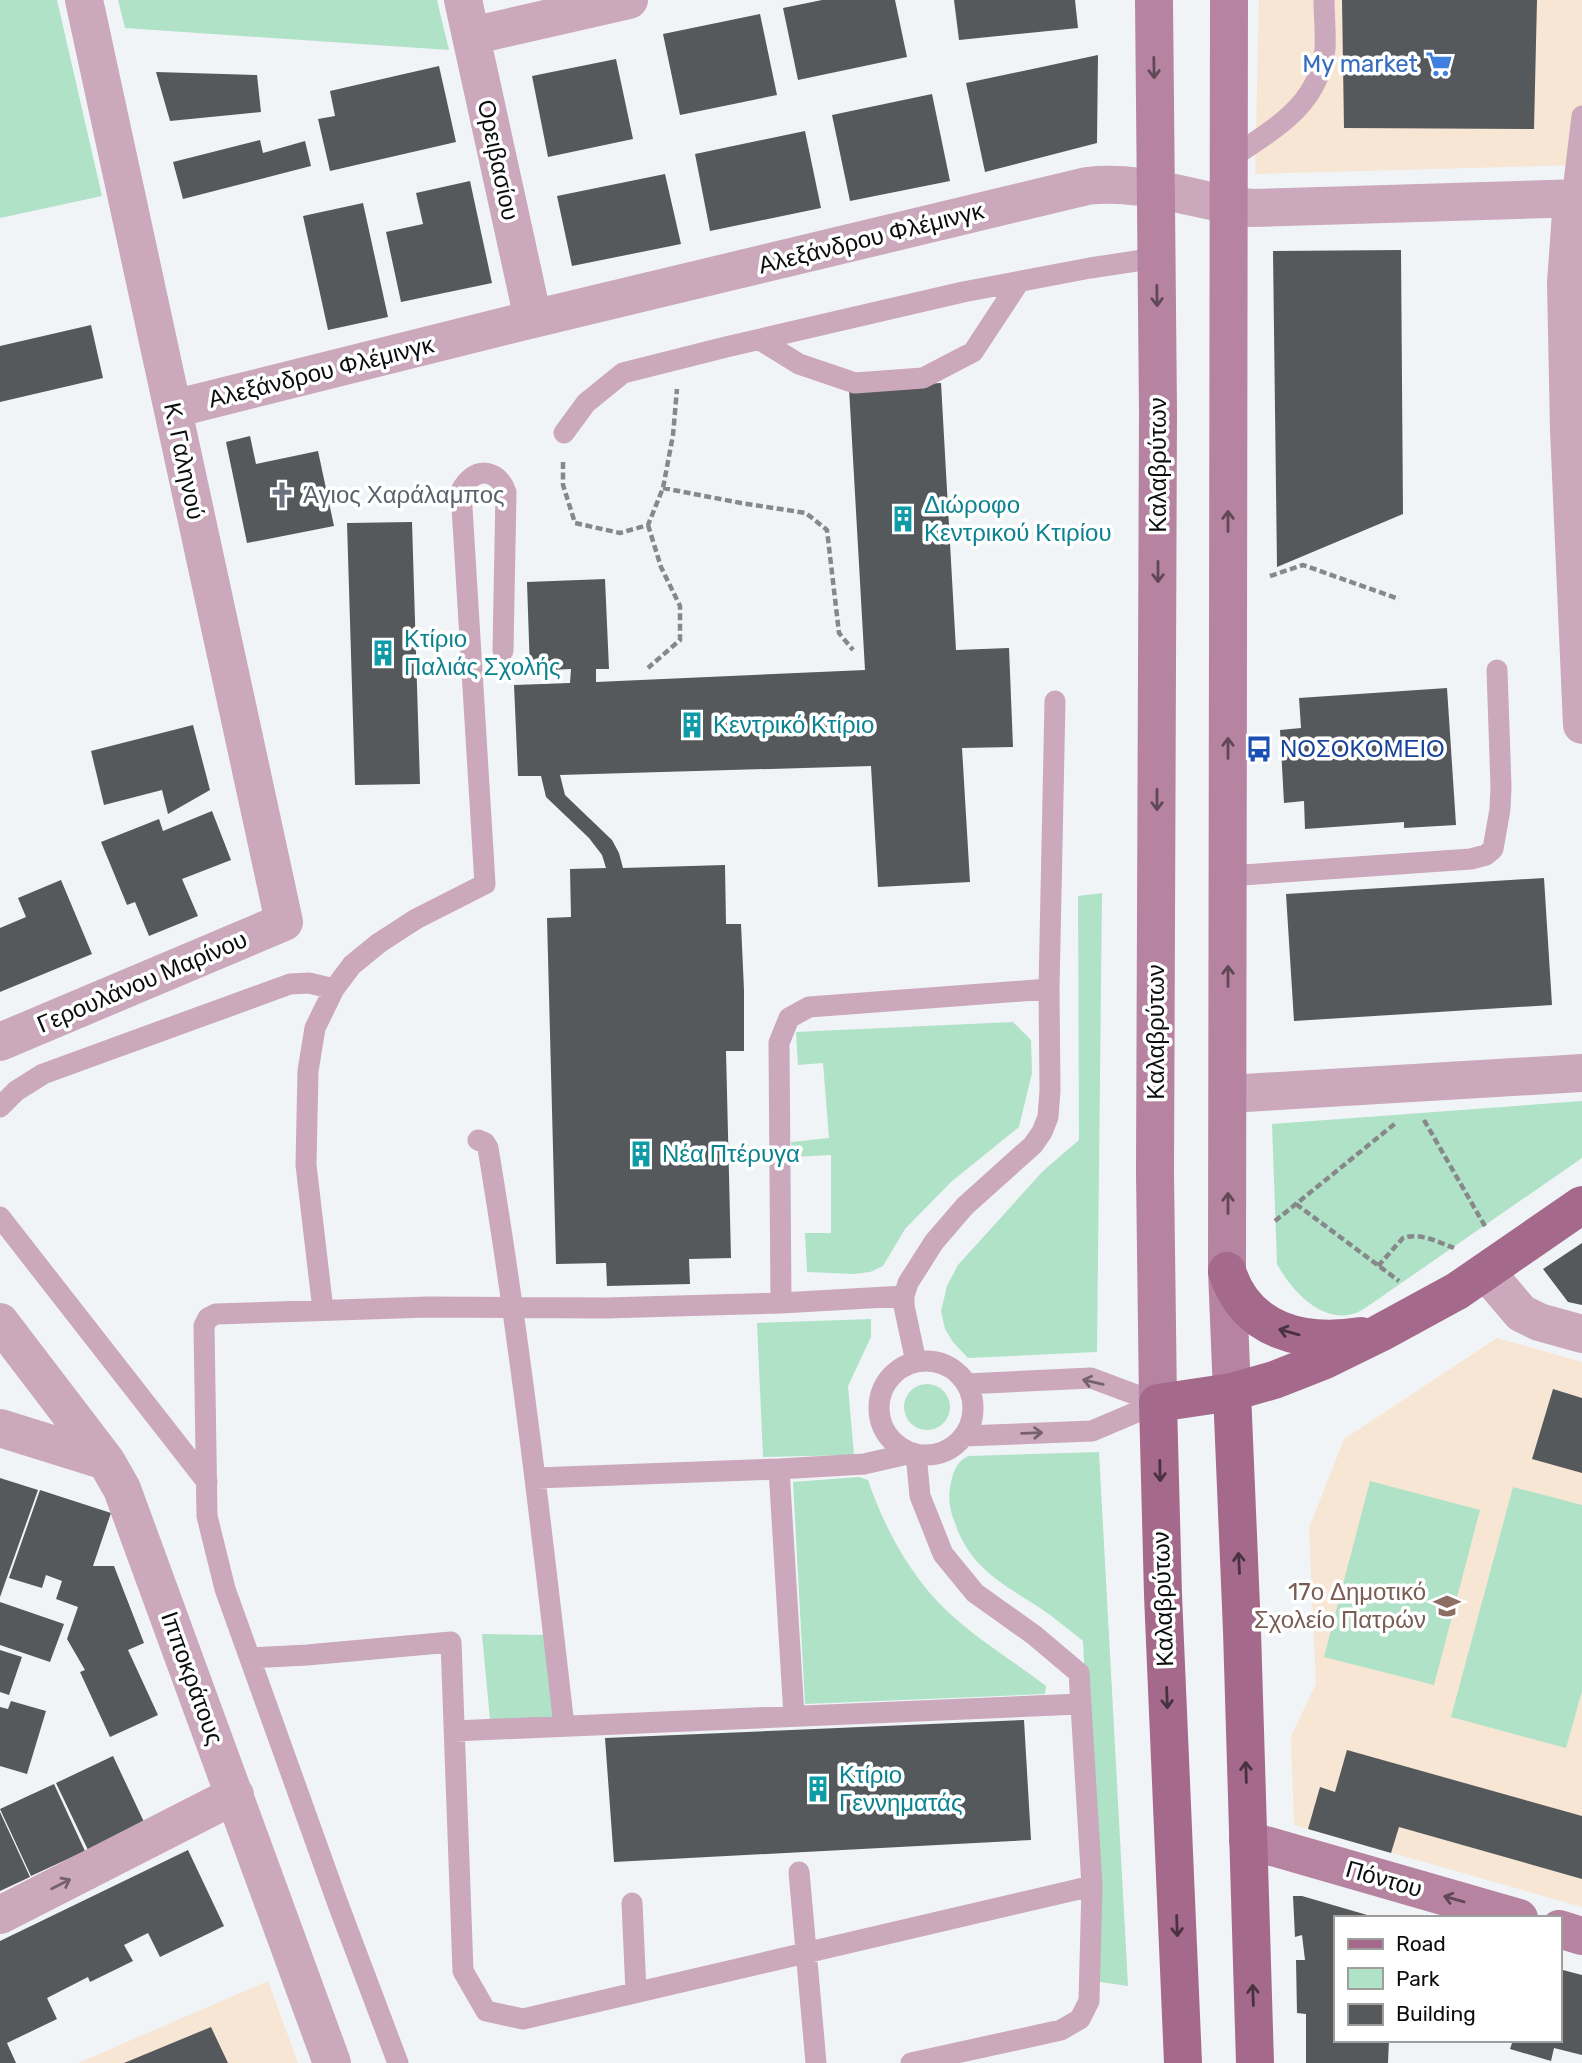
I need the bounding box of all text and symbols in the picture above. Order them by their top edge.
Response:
supermarket icon: My market [1424,49,1454,79]
place label: My market [1302,50,1418,78]
one-way arrow [1147,56,1161,79]
street label: Ορειβασίου [472,97,524,223]
street label: Αλεξάνδρου Φλέμινγκ [756,196,987,280]
one-way arrow [1150,284,1163,307]
street label: Αλεξάνδρου Φλέμινγκ [206,330,437,414]
street label: Καλαβρύτων [1144,397,1172,533]
street label: Κ. Γαληνού [158,400,210,522]
church icon: Άγιος Χαράλαμπος [267,480,297,510]
place label: Άγιος Χαράλαμπος [303,481,505,509]
place label: Διώροφο Κεντρικού Κτιρίου [924,491,1112,547]
building icon: Διώροφο Κεντρικού Κτιρίου [888,504,918,534]
one-way arrow [1221,509,1235,532]
one-way arrow [1151,560,1165,583]
place label: Κτίριο Παλιάς Σχολής [404,625,560,681]
building icon: Κτίριο Παλιάς Σχολής [368,638,398,668]
building icon: Κεντρικό Κτίριο [677,710,707,740]
place label: Κεντρικό Κτίριο [713,711,874,739]
bus stop icon: ΝΟΣΟΚΟΜΕΙΟ [1244,734,1274,764]
place label: ΝΟΣΟΚΟΜΕΙΟ [1280,735,1445,763]
one-way arrow [1221,737,1235,760]
one-way arrow [1150,788,1164,811]
street label: Γερουλάνου Μαρίνου [33,925,251,1039]
street label: Καλαβρύτων [1142,964,1170,1100]
one-way arrow [1221,964,1235,987]
building icon: Νέα Πτέρυγα [626,1139,656,1169]
place label: Νέα Πτέρυγα [662,1140,800,1168]
one-way arrow [1221,1192,1235,1215]
one-way arrow [1278,1325,1300,1338]
one-way arrow [1083,1374,1105,1387]
one-way arrow [1020,1427,1043,1440]
one-way arrow [1153,1459,1166,1482]
street label: Καλαβρύτων [1147,1531,1179,1667]
one-way arrow [1233,1551,1246,1574]
place label: 17ο Δημοτικό Σχολείο Πατρών [1254,1578,1426,1634]
school or university icon: 17ο Δημοτικό Σχολείο Πατρών [1432,1591,1462,1621]
street label: Ιπποκράτους [155,1608,229,1748]
one-way arrow [1160,1686,1173,1709]
place label: Κτίριο Γεννηματάς [839,1761,963,1817]
one-way arrow [1240,1761,1253,1784]
building icon: Κτίριο Γεννηματάς [803,1774,833,1804]
street label: Πόντου [1343,1855,1425,1903]
one-way arrow [50,1877,71,1890]
one-way arrow [1443,1892,1466,1905]
one-way arrow [1170,1914,1183,1937]
legend [1334,1916,1561,2042]
text: Road [1396,1931,1446,1956]
text: Park [1396,1966,1440,1991]
one-way arrow [1247,1984,1260,2007]
text: Building [1396,2001,1476,2026]

